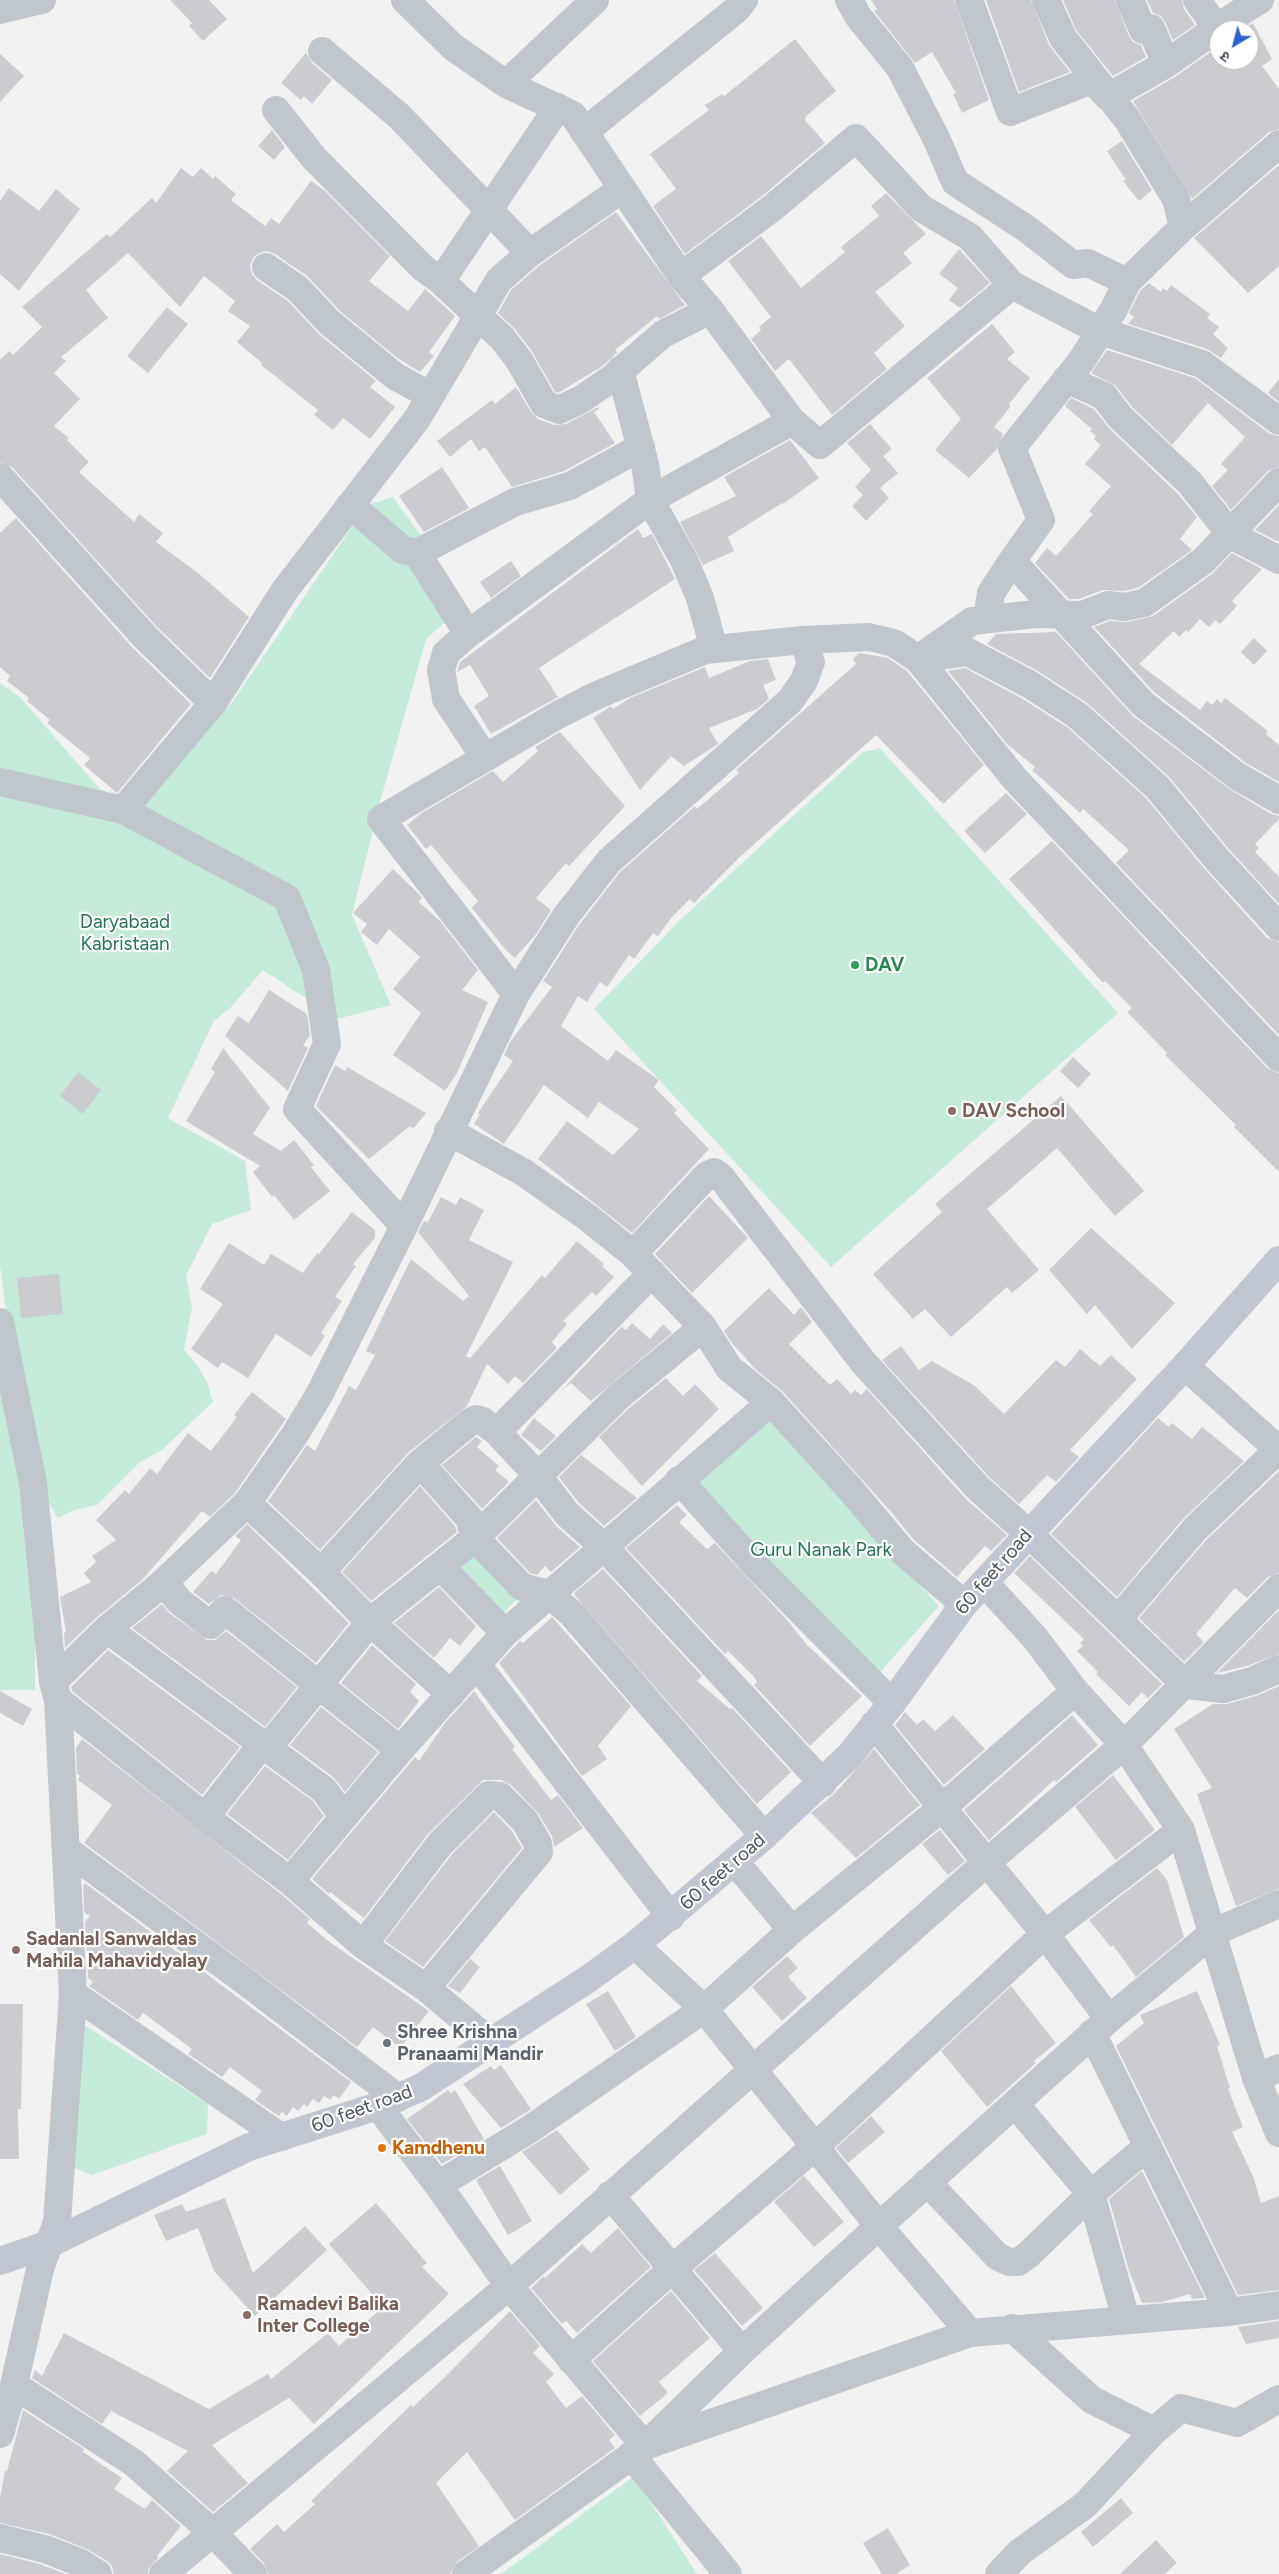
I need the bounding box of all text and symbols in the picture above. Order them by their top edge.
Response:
north arrow [1209,20,1259,70]
text: उ [1217,47,1234,66]
park label: Daryabaad Kabristaan [80,911,170,955]
place label: DAV [865,954,904,976]
marker: DAV [849,959,861,971]
place label: DAV School [962,1100,1065,1122]
marker: DAV School [946,1105,958,1117]
street label: 60 feet road [951,1525,1037,1619]
park label: Guru Nanak Park [750,1539,892,1561]
street label: 60 feet road [676,1829,770,1915]
place label: Sadanlal Sanwaldas Mahila Mahavidyalay [26,1928,208,1972]
marker: Sadanlal Sanwaldas Mahila Mahavidyalay [10,1944,22,1956]
place label: Shree Krishna Pranaami Mandir [397,2021,544,2065]
marker: Shree Krishna Pranaami Mandir [381,2037,393,2049]
street label: 60 feet road [309,2080,415,2138]
place label: Kamdhenu [392,2137,485,2159]
marker: Kamdhenu [376,2142,388,2154]
place label: Ramadevi Balika Inter College [257,2293,399,2337]
marker: Ramadevi Balika Inter College [241,2309,253,2321]

